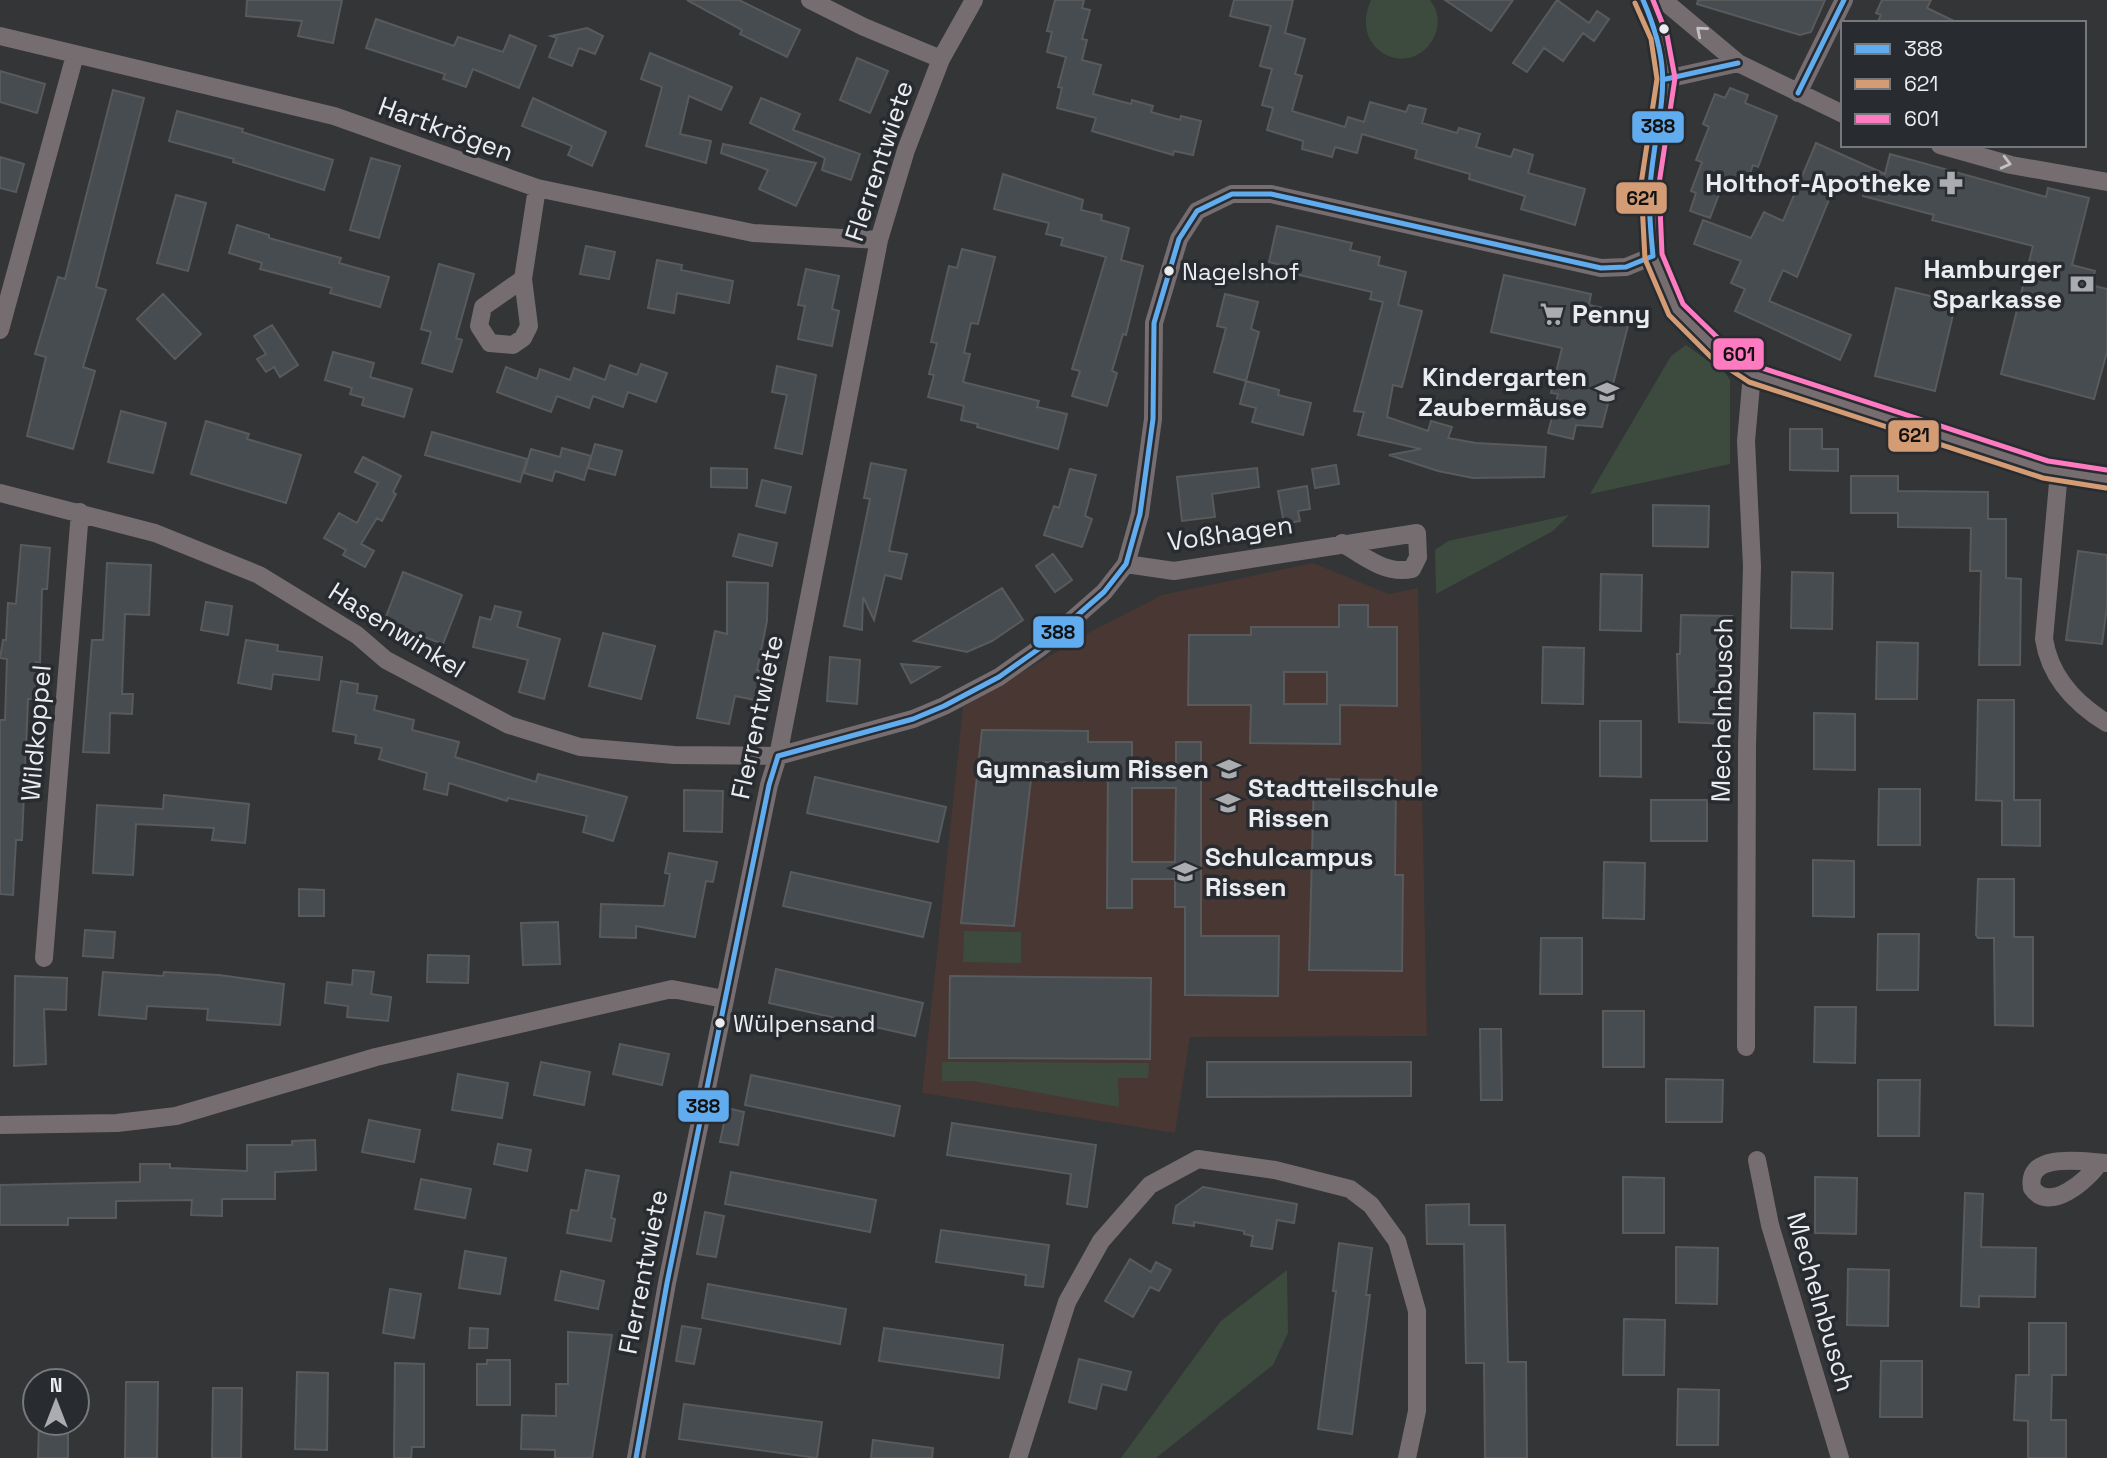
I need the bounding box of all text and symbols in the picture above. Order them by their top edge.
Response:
legend [1841,21,2086,147]
unlabelled marker [1657,22,1671,36]
one-way arrow [1696,27,1709,39]
text: 388 [1904,35,1943,62]
text: 621 [1904,70,1938,97]
street label: Flerrentwiete [837,76,921,246]
street label: Hartkrögen [374,89,518,169]
text: 601 [1904,105,1939,132]
line badge: 388 [1631,110,1685,144]
text: 388 [1641,114,1675,139]
one-way arrow [2000,155,2012,169]
place label: Holthof-Apotheke [1705,166,1931,200]
pharmacy icon: Holthof-Apotheke [1937,169,1965,197]
line badge: 621 [1615,181,1668,215]
text: 621 [1626,186,1658,211]
place label: Hamburger Sparkasse [1923,252,2062,316]
place label: Nagelshof [1182,256,1299,287]
marker: Nagelshof [1162,264,1176,278]
bank icon: Hamburger Sparkasse [2068,270,2096,298]
place label: Penny [1572,297,1650,331]
supermarket icon: Penny [1538,300,1566,328]
line badge: 601 [1712,337,1765,371]
text: 601 [1723,342,1755,367]
place label: Kindergarten Zaubermäuse [1418,360,1587,424]
school or university icon: Kindergarten Zaubermäuse [1593,378,1621,406]
line badge: 621 [1887,419,1940,453]
text: 621 [1898,423,1930,448]
street label: Voßhagen [1165,507,1295,559]
street label: Hasenwinkel [322,575,472,685]
line badge: 388 [1032,615,1085,649]
street label: Mechelnbusch [1703,617,1741,803]
text: 388 [1041,620,1075,645]
street label: Flerrentwiete [723,632,791,802]
street label: Wildkoppel [13,663,59,803]
place label: Gymnasium Rissen [976,752,1209,786]
school or university icon: Gymnasium Rissen [1215,755,1243,783]
place label: Stadtteilschule Rissen [1248,771,1439,835]
school or university icon: Stadtteilschule Rissen [1214,789,1242,817]
place label: Schulcampus Rissen [1205,840,1373,904]
school or university icon: Schulcampus Rissen [1171,858,1199,886]
place label: Wülpensand [733,1008,875,1039]
marker: Wülpensand [713,1016,727,1030]
line badge: 388 [677,1089,730,1123]
text: 388 [686,1094,720,1119]
street label: Flerrentwiete [610,1187,676,1357]
street label: Mechelnbusch [1779,1208,1863,1396]
north arrow [21,1367,91,1437]
text: N [50,1373,62,1398]

